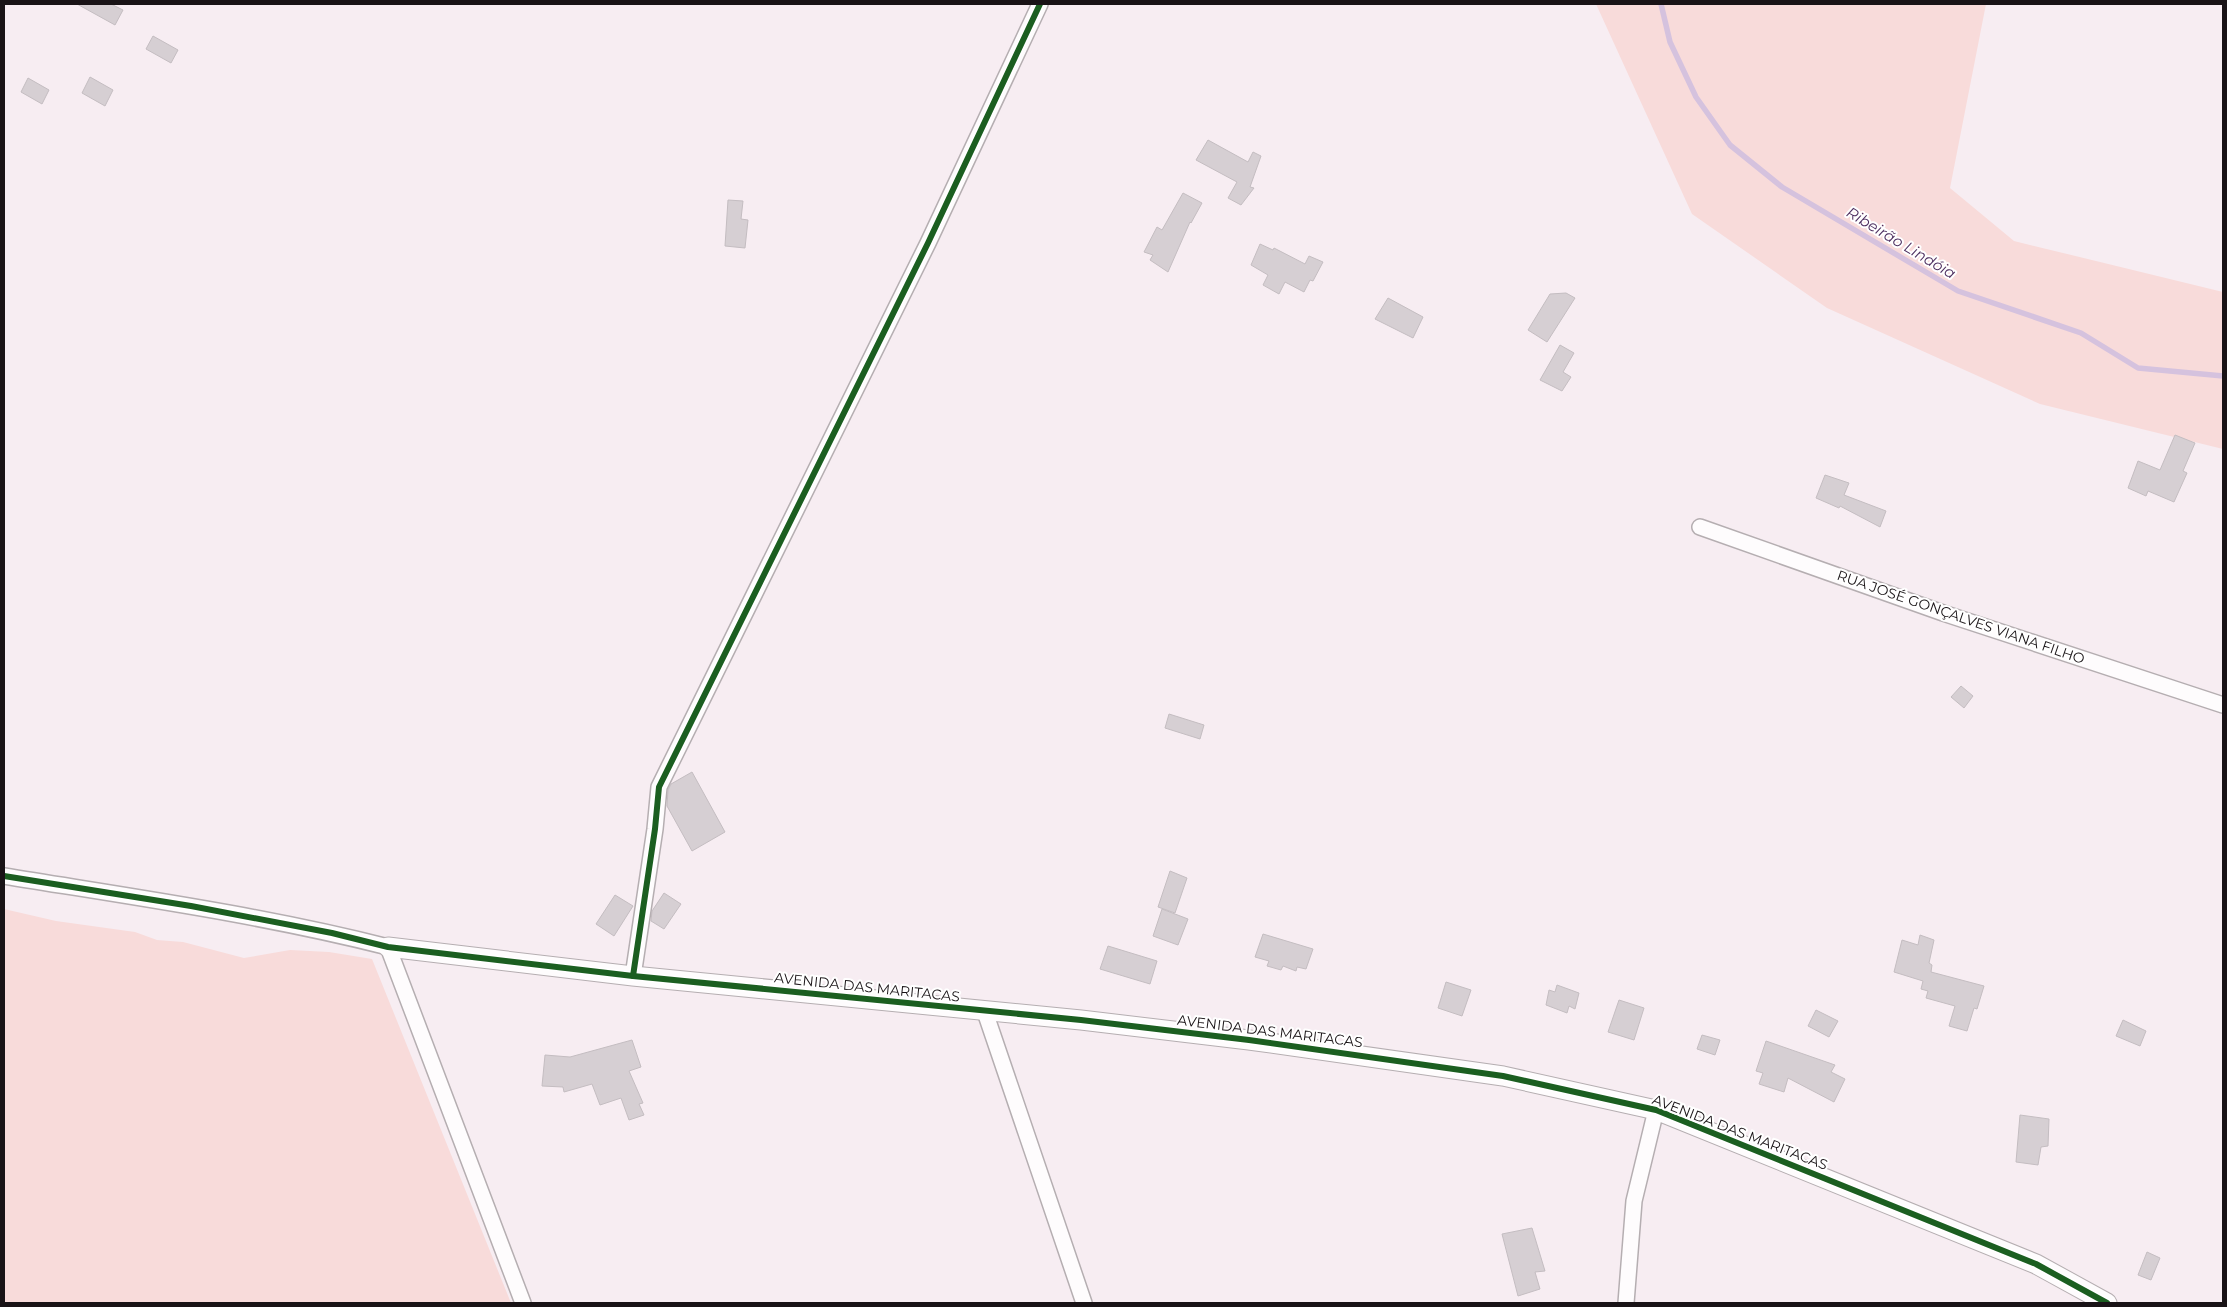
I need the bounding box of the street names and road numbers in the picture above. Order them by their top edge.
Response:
street label: RUA JOSÉ GONÇALVES VIANA FILHO [1835,566,2087,668]
street label: AVENIDA DAS MARITACAS [773,968,961,1006]
street label: AVENIDA DAS MARITACAS [1176,1011,1364,1051]
street label: AVENIDA DAS MARITACAS [1650,1090,1830,1174]

